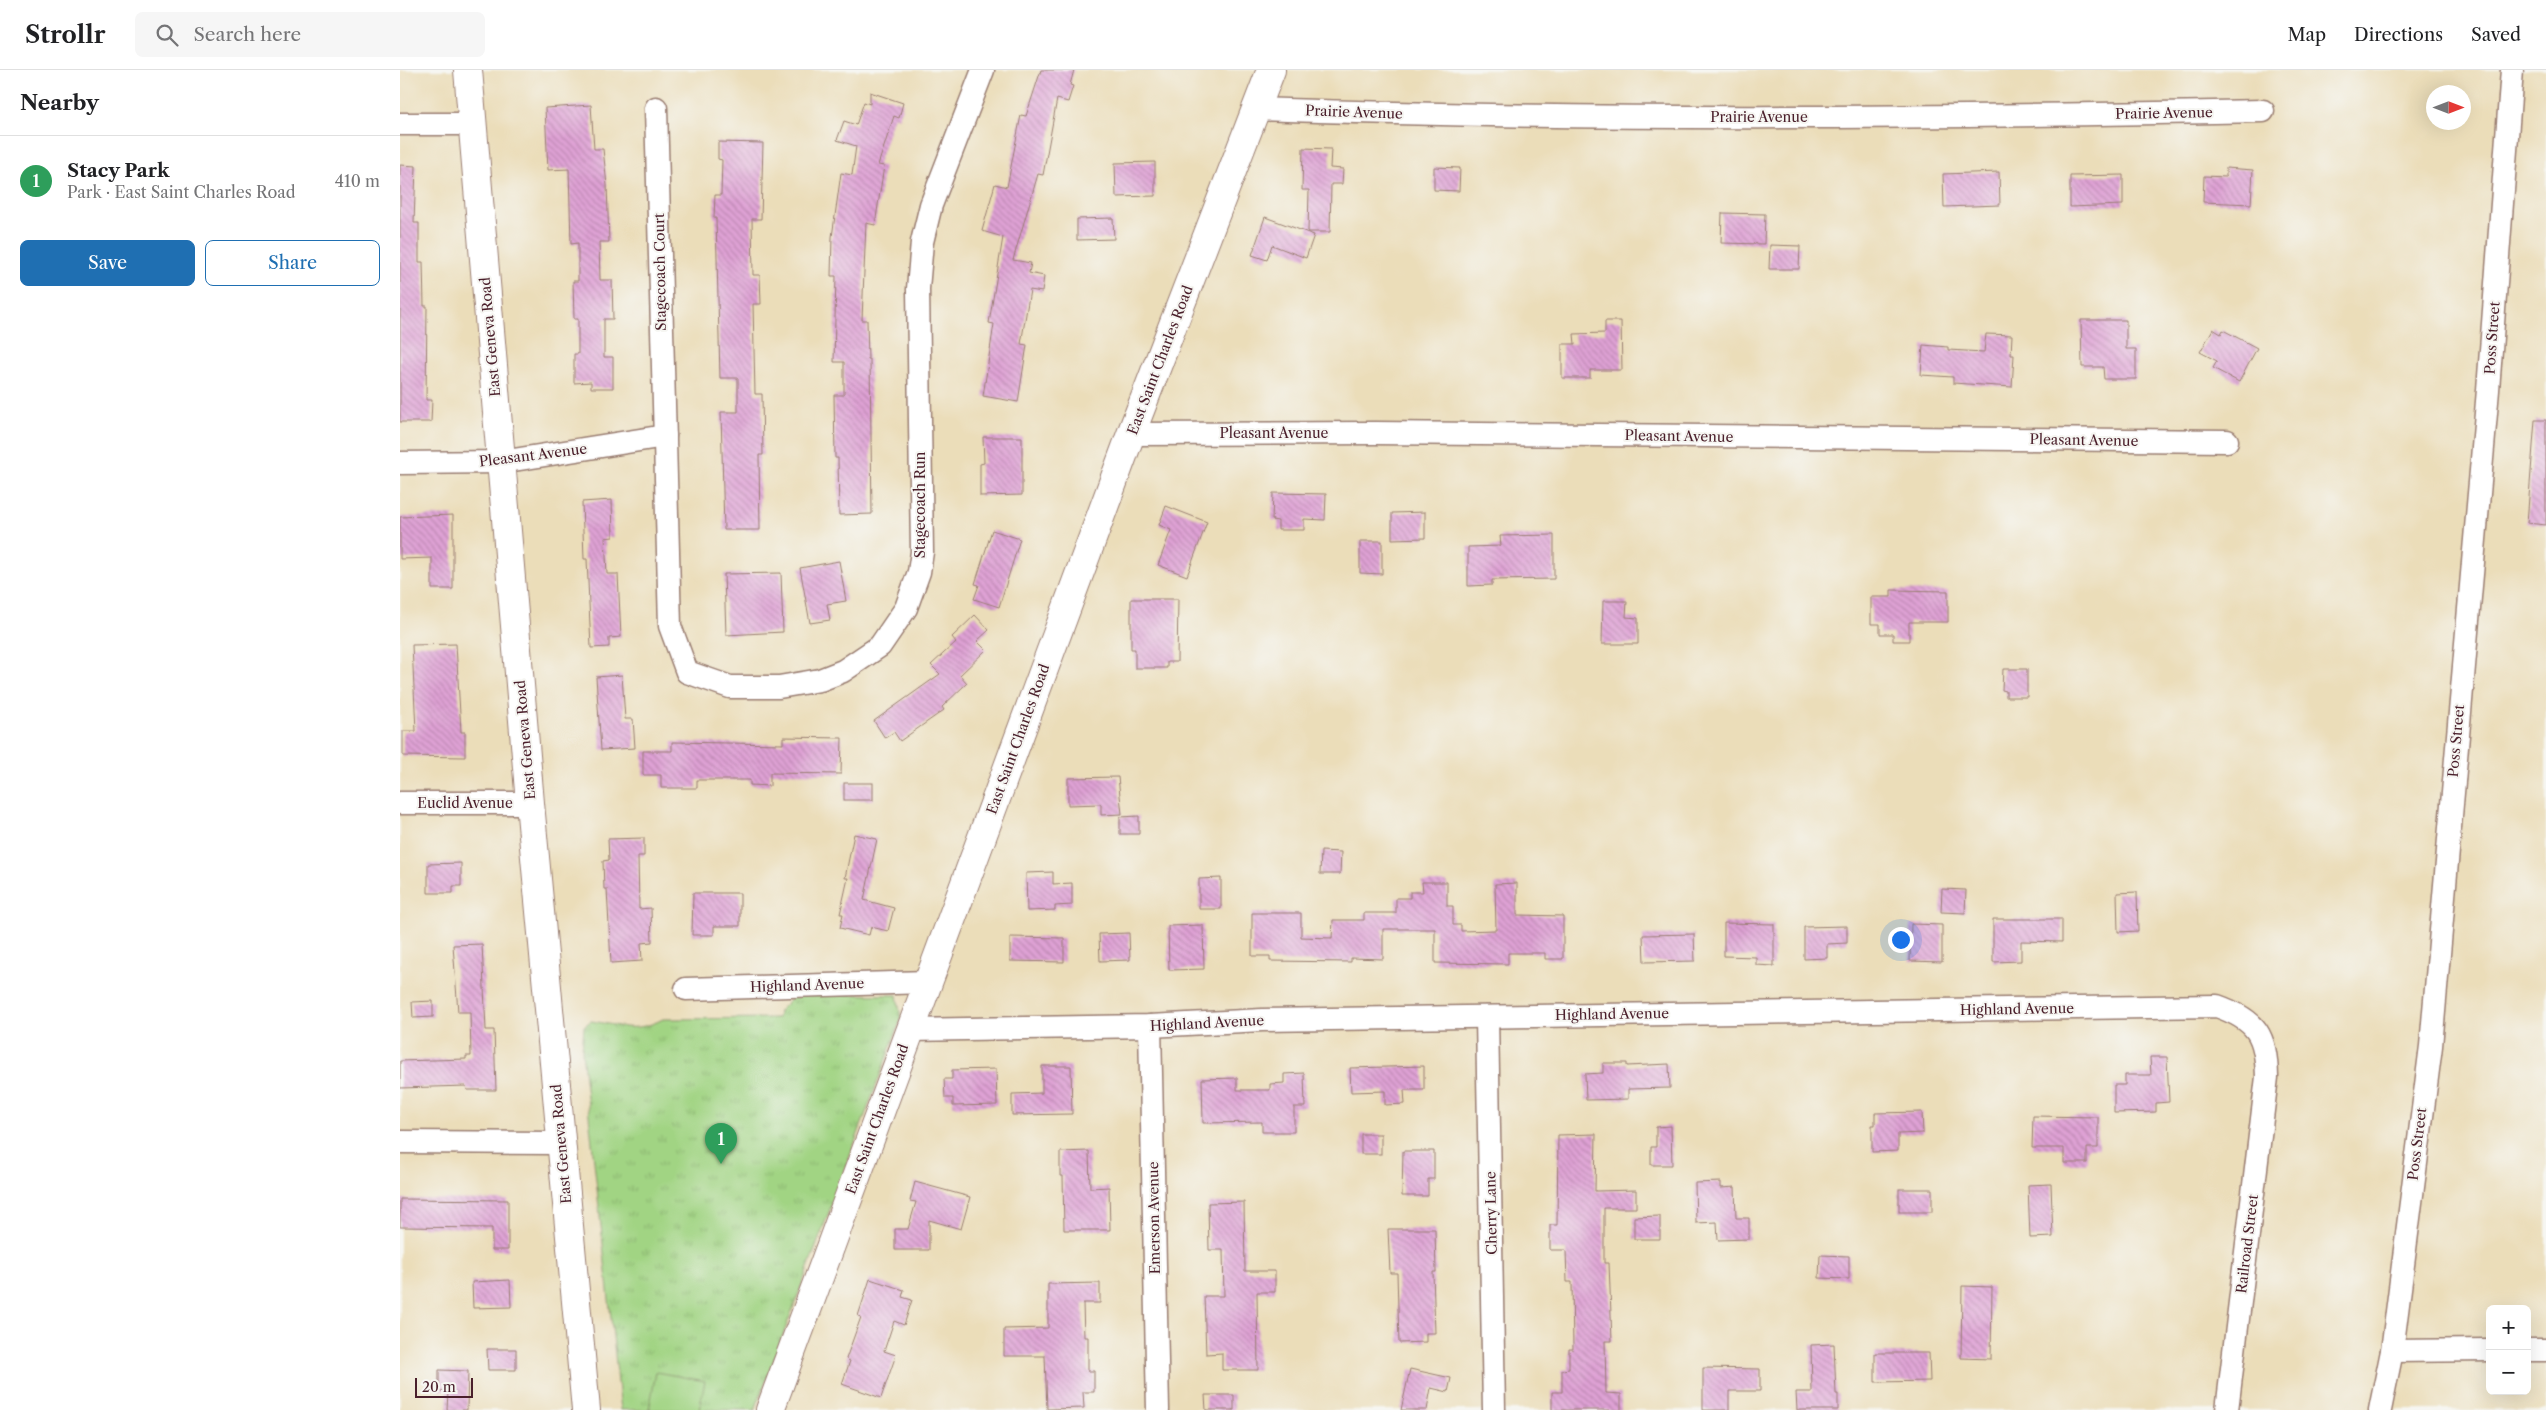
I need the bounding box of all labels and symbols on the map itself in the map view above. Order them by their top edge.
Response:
north arrow [2426,85,2471,130]
street label: Prairie Avenue [1305,101,1403,123]
street label: Prairie Avenue [2115,103,2213,123]
street label: Prairie Avenue [1710,108,1808,126]
street label: Stagecoach Court [650,213,670,331]
street label: East Geneva Road [476,276,504,398]
street label: East Saint Charles Road [1123,282,1197,437]
street label: Poss Street [2480,301,2504,375]
street label: Pleasant Avenue [1220,424,1329,442]
street label: Pleasant Avenue [1624,426,1734,446]
street label: Pleasant Avenue [2029,430,2139,450]
street label: Pleasant Avenue [478,439,588,471]
street label: Stagecoach Run [911,451,929,558]
street label: East Saint Charles Road [982,661,1054,817]
street label: East Geneva Road [511,679,539,801]
street label: Poss Street [2444,704,2468,778]
street label: Euclid Avenue [417,794,513,812]
your location [1888,927,1914,953]
street label: Highland Avenue [750,974,865,996]
street label: Highland Avenue [1960,999,2074,1019]
street label: Highland Avenue [1555,1004,1669,1024]
street label: Highland Avenue [1150,1011,1265,1035]
street label: East Saint Charles Road [841,1041,913,1197]
street label: East Geneva Road [547,1083,575,1205]
street label: Poss Street [2404,1107,2430,1181]
pin: 1 [705,1123,737,1164]
street label: Emerson Avenue [1144,1161,1164,1275]
street label: Cherry Lane [1481,1171,1501,1255]
street label: Railroad Street [2232,1193,2262,1295]
scale bar [415,1375,472,1398]

